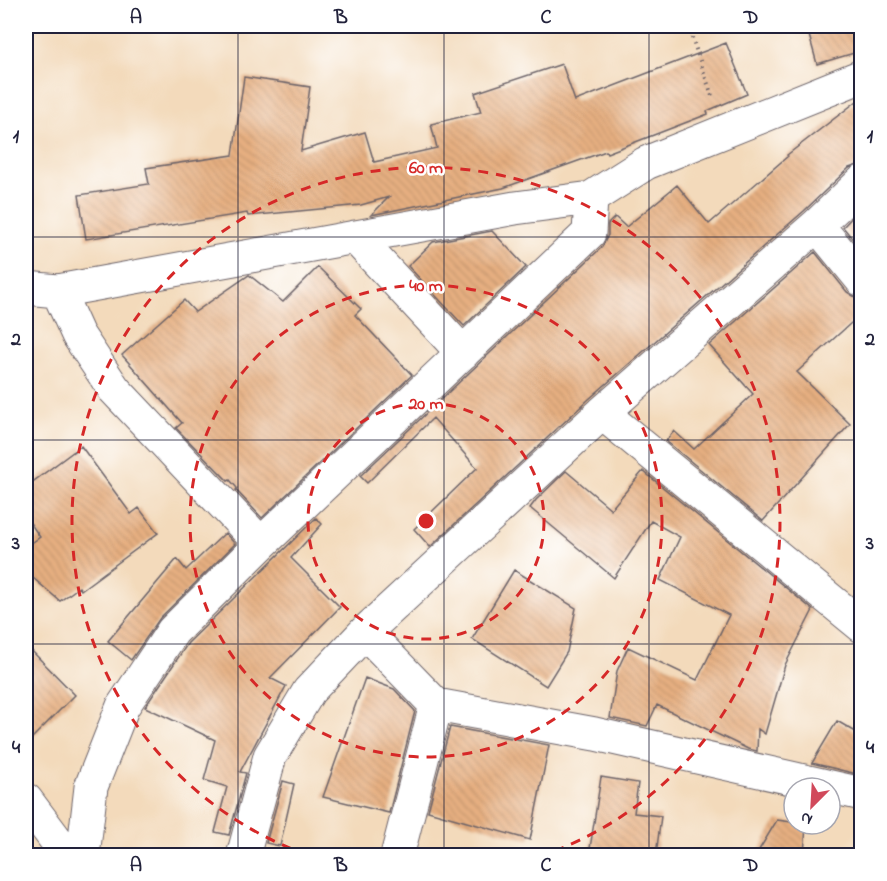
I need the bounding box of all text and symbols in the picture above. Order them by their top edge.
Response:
text: A [130,4,142,33]
text: B [333,4,348,33]
text: C [541,4,552,33]
text: D [743,4,758,33]
text: 1 [13,123,20,152]
text: 1 [867,123,874,152]
text: 60 m [409,156,443,182]
text: 40 m [409,274,443,300]
text: 2 [10,326,21,355]
text: 2 [864,326,875,355]
text: 20 m [407,392,444,418]
centre of rings [416,511,436,531]
text: 3 [11,530,20,559]
text: 3 [865,530,874,559]
text: 4 [12,734,21,763]
text: 4 [866,734,875,763]
north arrow [782,776,842,836]
text: N [797,805,817,831]
text: A [130,852,142,881]
text: B [333,852,348,881]
text: C [541,852,552,881]
text: D [743,852,758,881]

